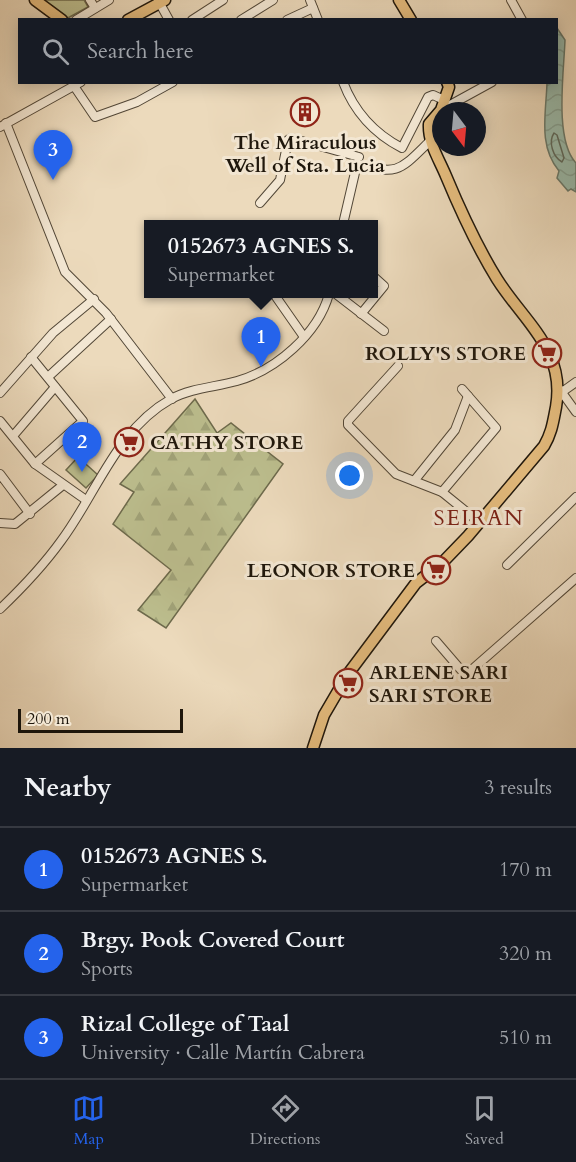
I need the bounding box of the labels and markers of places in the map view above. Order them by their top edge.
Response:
building icon: The Miraculous Well of Sta. Lucia [289,96,321,128]
place label: The Miraculous Well of Sta. Lucia [224,129,385,179]
pin: 3 [34,130,72,180]
pin: 1 [242,318,280,367]
supermarket icon: ROLLY'S STORE [531,337,563,369]
place label: ROLLY'S STORE [365,340,526,367]
pin: 2 [62,422,101,472]
supermarket icon: CATHY STORE [113,426,145,458]
place label: CATHY STORE [150,429,303,456]
supermarket icon: LEONOR STORE [420,554,452,586]
place label: LEONOR STORE [247,557,415,584]
place label: ARLENE SARI SARI STORE [369,659,508,709]
supermarket icon: ARLENE SARI SARI STORE [332,667,364,699]

